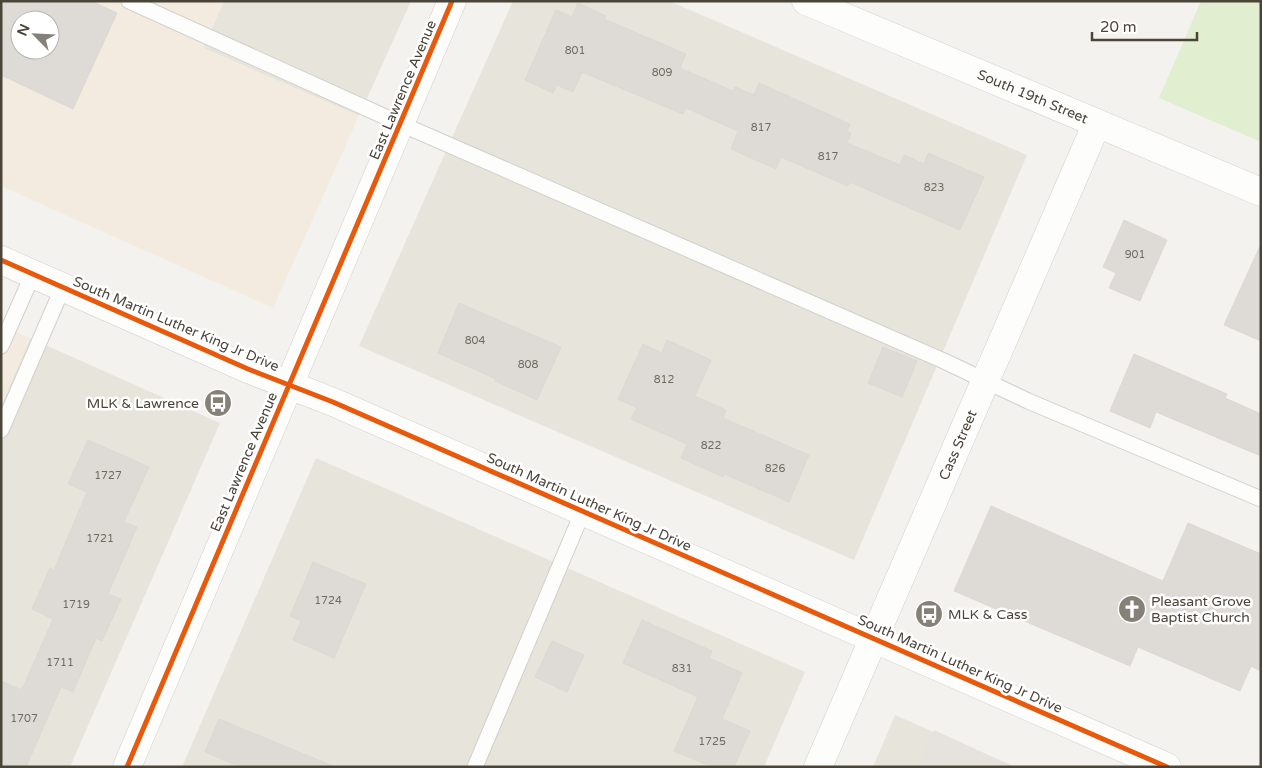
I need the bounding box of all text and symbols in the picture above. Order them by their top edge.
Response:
north arrow [10,10,60,60]
scale bar [1092,10,1197,42]
street label: East Lawrence Avenue [366,18,440,162]
text: 20 m [1100,18,1137,36]
text: N [14,21,34,39]
house number: 801 [565,44,585,57]
street label: South 19th Street [975,65,1091,127]
house number: 809 [652,66,672,79]
house number: 817 [751,121,771,134]
house number: 817 [818,150,838,163]
house number: 823 [924,181,944,194]
house number: 901 [1125,248,1145,261]
street label: South Martin Luther King Jr Drive [70,273,282,375]
house number: 804 [465,334,485,347]
house number: 808 [518,358,538,371]
house number: 812 [654,373,674,386]
bus stop icon: MLK & Lawrence [203,388,233,418]
street label: East Lawrence Avenue [207,390,281,534]
place label: MLK & Lawrence [87,395,199,412]
street label: Cass Street [935,407,980,483]
house number: 822 [701,439,721,452]
street label: South Martin Luther King Jr Drive [484,449,694,555]
house number: 826 [765,462,785,475]
house number: 1727 [94,469,122,482]
house number: 1721 [86,532,114,545]
place label: Pleasant Grove Baptist Church [1151,593,1251,626]
house number: 1724 [314,594,342,607]
church icon: Pleasant Grove Baptist Church [1117,594,1147,624]
house number: 1719 [62,598,90,611]
bus stop icon: MLK & Cass [914,599,944,629]
place label: MLK & Cass [948,606,1028,623]
street label: South Martin Luther King Jr Drive [855,611,1065,717]
house number: 1711 [46,656,74,669]
house number: 831 [672,662,692,675]
house number: 1707 [10,712,38,725]
house number: 1725 [698,735,726,748]

